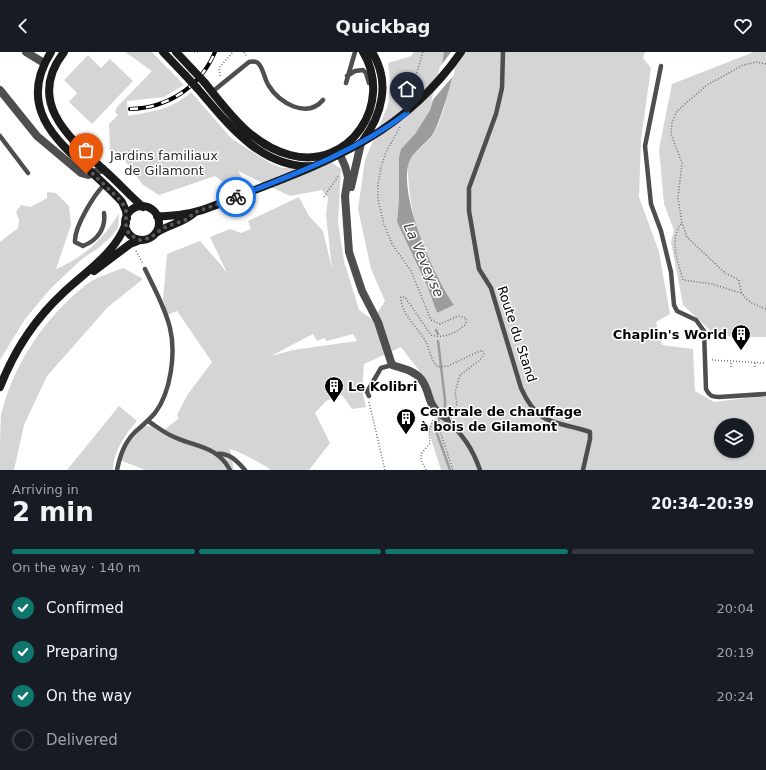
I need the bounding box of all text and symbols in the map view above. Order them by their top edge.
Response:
icon: back [12,15,34,37]
icon: heart [732,15,754,37]
text: Quickbag [336,16,430,37]
pin [390,72,424,113]
icon: home [396,78,418,100]
pin [69,133,103,174]
icon: bag [75,139,97,161]
park label: Jardins familiaux de Gilamont [109,148,218,178]
courier [216,177,256,217]
icon: bike [225,186,247,208]
water label: La Veveyse [401,221,447,299]
street label: Route du Stand [494,284,540,384]
building icon: Chaplin's World [730,323,752,351]
place label: Chaplin's World [613,327,727,342]
building icon: Le Kolibri [323,375,345,403]
place label: Le Kolibri [348,379,418,394]
place label: Centrale de chauffage à bois de Gilamont [420,404,582,434]
building icon: Centrale de chauffage à bois de Gilamont [395,407,417,435]
map controls [714,418,754,458]
button: layers [714,418,754,458]
text: Arriving in [12,482,79,497]
text: 20:34–20:39 [651,495,754,513]
text: 2 min [12,497,94,527]
text: On the way · 140 m [12,560,140,575]
icon: check [12,597,34,619]
text: Confirmed [46,599,124,617]
text: 20:04 [717,601,754,616]
icon: check [12,641,34,663]
text: Preparing [46,643,118,661]
text: 20:19 [717,645,754,660]
icon: check [12,685,34,707]
text: On the way [46,687,132,705]
text: 20:24 [717,689,754,704]
text: Delivered [46,731,118,749]

